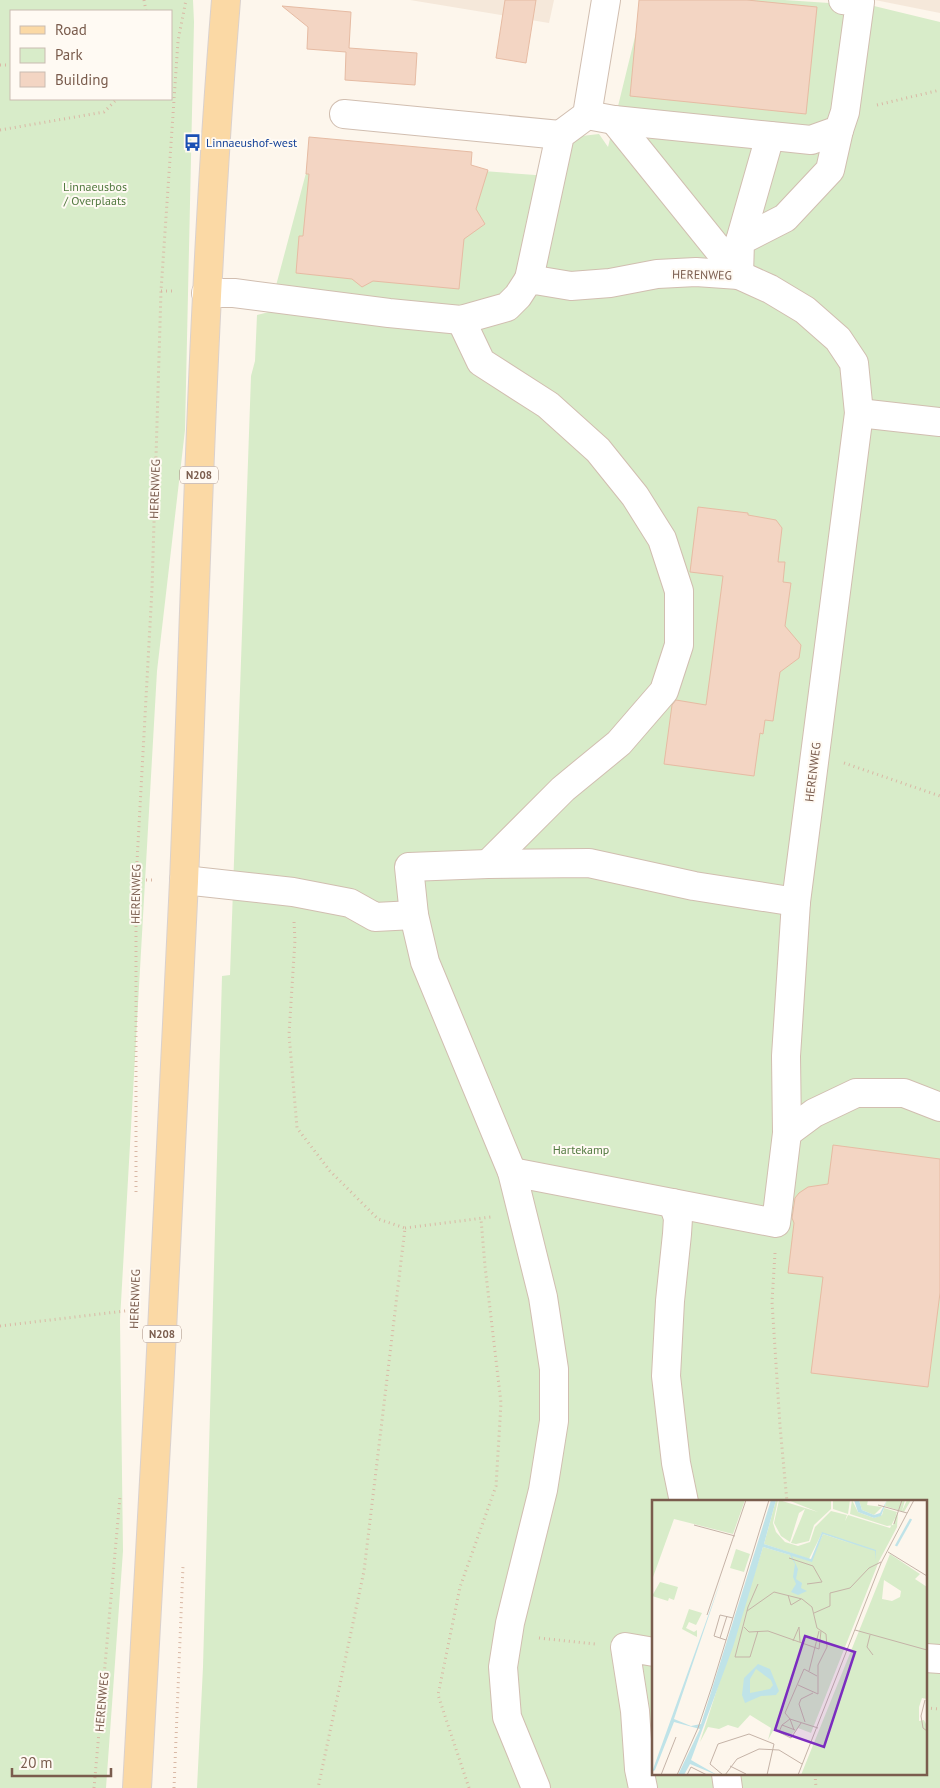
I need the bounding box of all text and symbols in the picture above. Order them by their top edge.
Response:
legend [10,10,172,100]
text: Road [55,20,87,39]
text: Park [55,45,83,64]
text: Building [55,70,109,89]
bus stop icon: Linnaeushof-west [182,133,202,153]
place label: Linnaeushof-west [206,135,297,150]
park label: Linnaeusbos / Overplaats [63,179,127,208]
street label: HERENWEG [672,266,732,283]
street label: HERENWEG [146,459,163,519]
road number: N208 [180,466,218,484]
street label: HERENWEG [801,741,824,803]
street label: HERENWEG [127,864,144,924]
park label: Hartekamp [553,1142,609,1157]
street label: HERENWEG [126,1269,143,1329]
road number: N208 [143,1326,181,1342]
inset map [652,1500,928,1776]
street label: HERENWEG [91,1671,112,1732]
scale bar [12,1746,111,1778]
text: 20 m [20,1753,53,1772]

